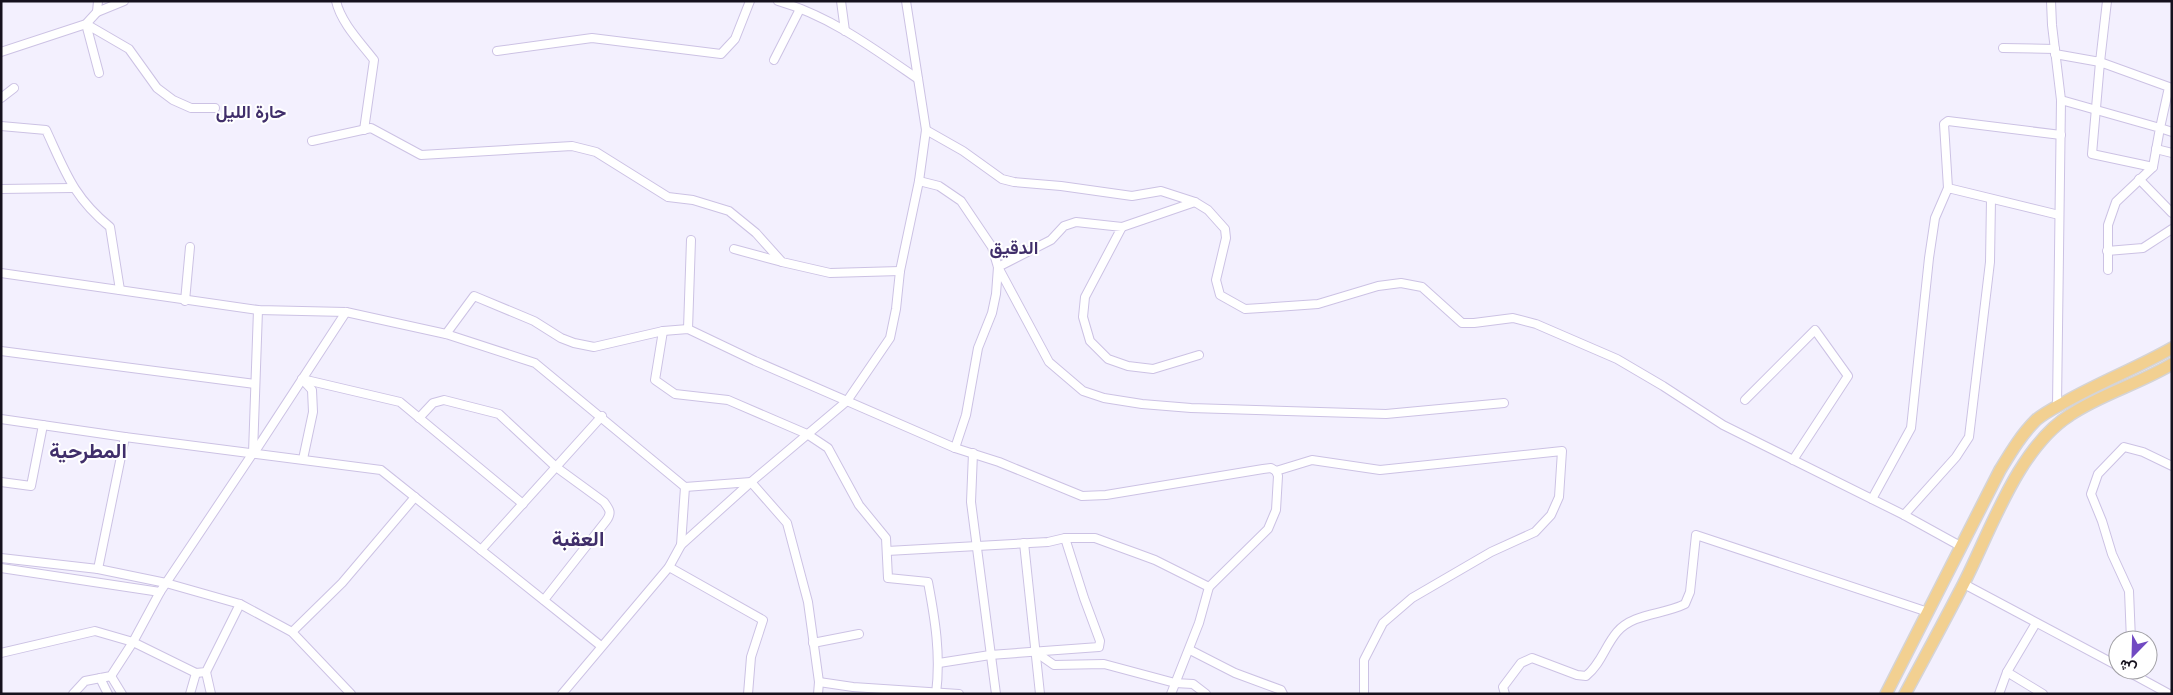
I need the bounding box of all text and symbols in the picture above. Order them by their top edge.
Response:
district label: حارة الليل [216,100,286,124]
district label: الدقيق [990,236,1038,260]
district label: المطرحية [49,437,127,465]
district label: العقبة [552,525,604,553]
north arrow [2108,630,2158,680]
text: ش [2117,655,2139,679]

